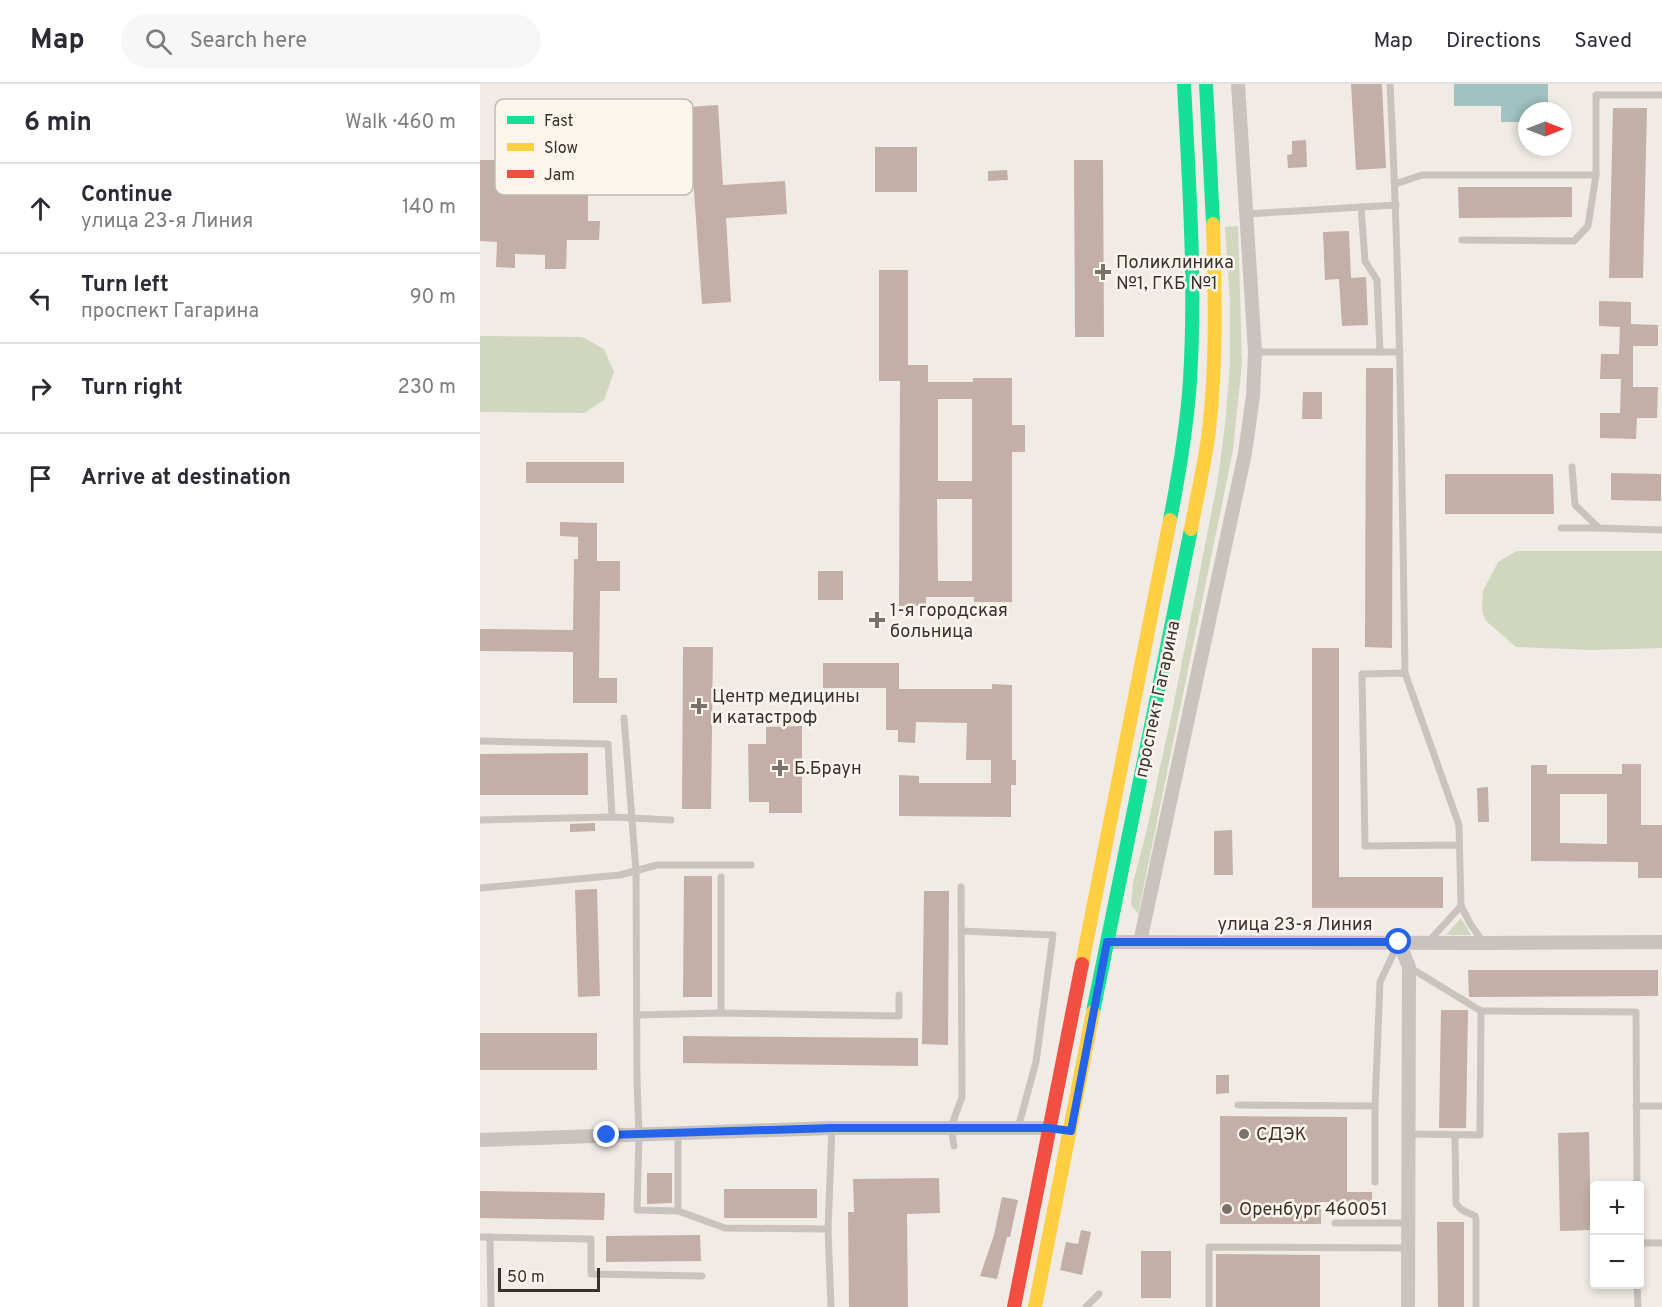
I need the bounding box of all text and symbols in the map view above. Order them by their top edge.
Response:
search box [121,14,541,68]
text: Map [30,23,85,59]
icon: search [142,25,175,58]
text: Search here [190,28,307,55]
text: Map [1373,28,1413,55]
text: Directions [1446,28,1541,55]
text: Saved [1574,28,1632,55]
legend [495,99,693,195]
north arrow [1518,102,1572,156]
text: 6 min [24,107,92,140]
text: Walk · 460 m [345,110,456,136]
text: Fast [544,112,574,132]
text: Slow [544,139,578,159]
text: Jam [544,166,575,186]
text: Continue [81,182,172,209]
icon: ahead [24,192,57,225]
text: 140 m [402,195,456,221]
text: улица 23-я Линия [81,209,253,235]
place label: Поликлиника №1, ГКБ №1 [1116,252,1234,296]
marker: Поликлиника №1, ГКБ №1 [1094,263,1112,281]
text: Turn left [81,272,169,299]
icon: left [24,282,57,315]
text: 90 m [410,285,456,311]
text: проспект Гагарина [81,299,259,325]
icon: right [24,372,57,405]
text: Turn right [81,375,183,402]
text: 230 m [397,375,456,401]
icon: arrive [24,462,57,495]
text: Arrive at destination [81,465,291,492]
place label: 1-я городская больница [890,600,1008,644]
marker: 1-я городская больница [868,611,886,629]
street label: проспект Гагарина [1131,619,1186,780]
place label: Центр медицины и катастроф [712,686,860,730]
marker: Центр медицины и катастроф [690,697,708,715]
place label: Б.Браун [794,758,862,781]
marker: Б.Браун [771,759,789,777]
street label: улица 23-я Линия [1218,914,1372,937]
route start [1385,928,1411,954]
route end [593,1121,619,1147]
place label: СДЭК [1256,1124,1307,1147]
marker: СДЭК [1237,1127,1251,1141]
map controls [1590,1181,1644,1289]
button: + [1590,1181,1644,1235]
place label: Оренбург 460051 [1239,1199,1388,1222]
marker: Оренбург 460051 [1220,1202,1234,1216]
button: − [1590,1235,1644,1289]
scale bar [498,1265,600,1292]
text: 50 m [507,1268,545,1288]

